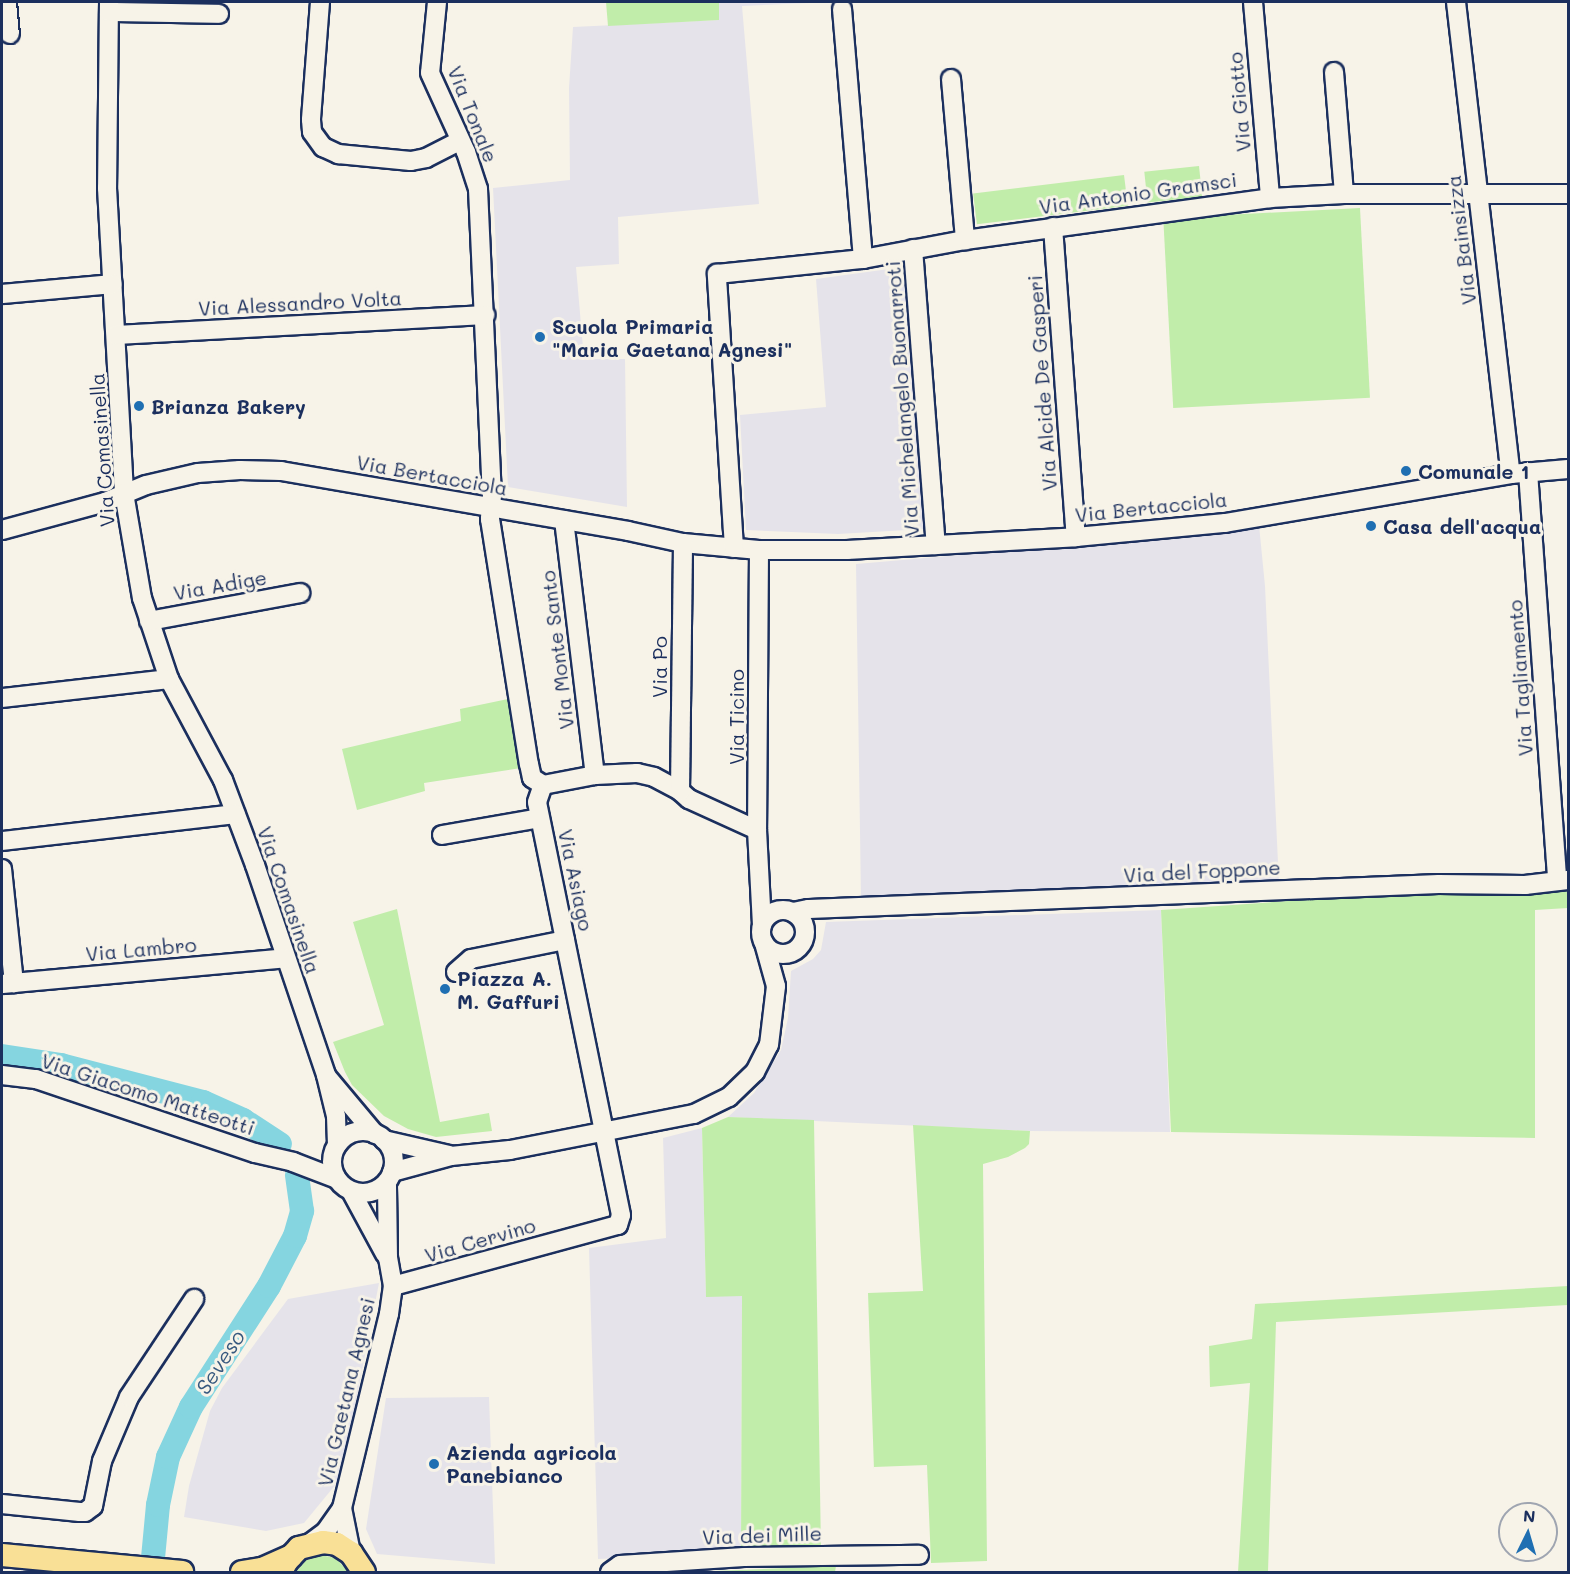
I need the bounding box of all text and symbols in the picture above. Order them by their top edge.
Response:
street label: Via Giotto [1223,51,1255,153]
street label: Via Tonale [443,62,503,166]
street label: Via Antonio Gramsci [1037,167,1239,219]
street label: Via Bainsizza [1441,174,1481,306]
street label: Via Michelangelo Buonarroti [880,260,924,538]
street label: Via Alcide De Gasperi [1022,274,1062,492]
street label: Via Alessandro Volta [197,286,403,320]
place label: Scuola Primaria "Maria Gaetana Agnesi" [552,314,792,361]
marker: Scuola Primaria "Maria Gaetana Agnesi" [533,330,547,344]
street label: Via Comasinella [85,372,119,528]
place label: Brianza Bakery [151,394,306,418]
marker: Brianza Bakery [132,399,146,413]
street label: Via Bertacciola [355,450,509,500]
place label: Comunale 1 [1418,459,1529,483]
marker: Comunale 1 [1399,464,1413,478]
street label: Via Bertacciola [1074,487,1228,527]
place label: Casa dell'acqua [1383,514,1541,538]
marker: Casa dell'acqua [1364,519,1378,533]
street label: Via Adige [171,565,269,605]
street label: Via Monte Santo [535,569,579,731]
street label: Via Tagliamento [1503,599,1537,757]
street label: Via Po [647,636,671,698]
street label: Via Ticino [724,669,748,765]
street label: Via Comasinella [253,823,325,977]
street label: Via Asiago [554,827,598,933]
street label: Via del Foppone [1123,855,1281,887]
street label: Via Lambro [84,932,198,966]
place label: Piazza A. M. Gaffuri [457,966,560,1013]
marker: Piazza A. M. Gaffuri [438,982,452,996]
street label: Via Giacomo Matteotti [38,1048,258,1140]
street label: Via Cervino [422,1213,538,1267]
street label: Via Gaetana Agnesi [313,1295,379,1489]
water label: Seveso [190,1325,250,1399]
place label: Azienda agricola Panebianco [446,1440,617,1487]
marker: Azienda agricola Panebianco [427,1457,441,1471]
north arrow [1498,1502,1558,1562]
text: N [1522,1505,1536,1527]
street label: Via dei Mille [702,1521,822,1549]

